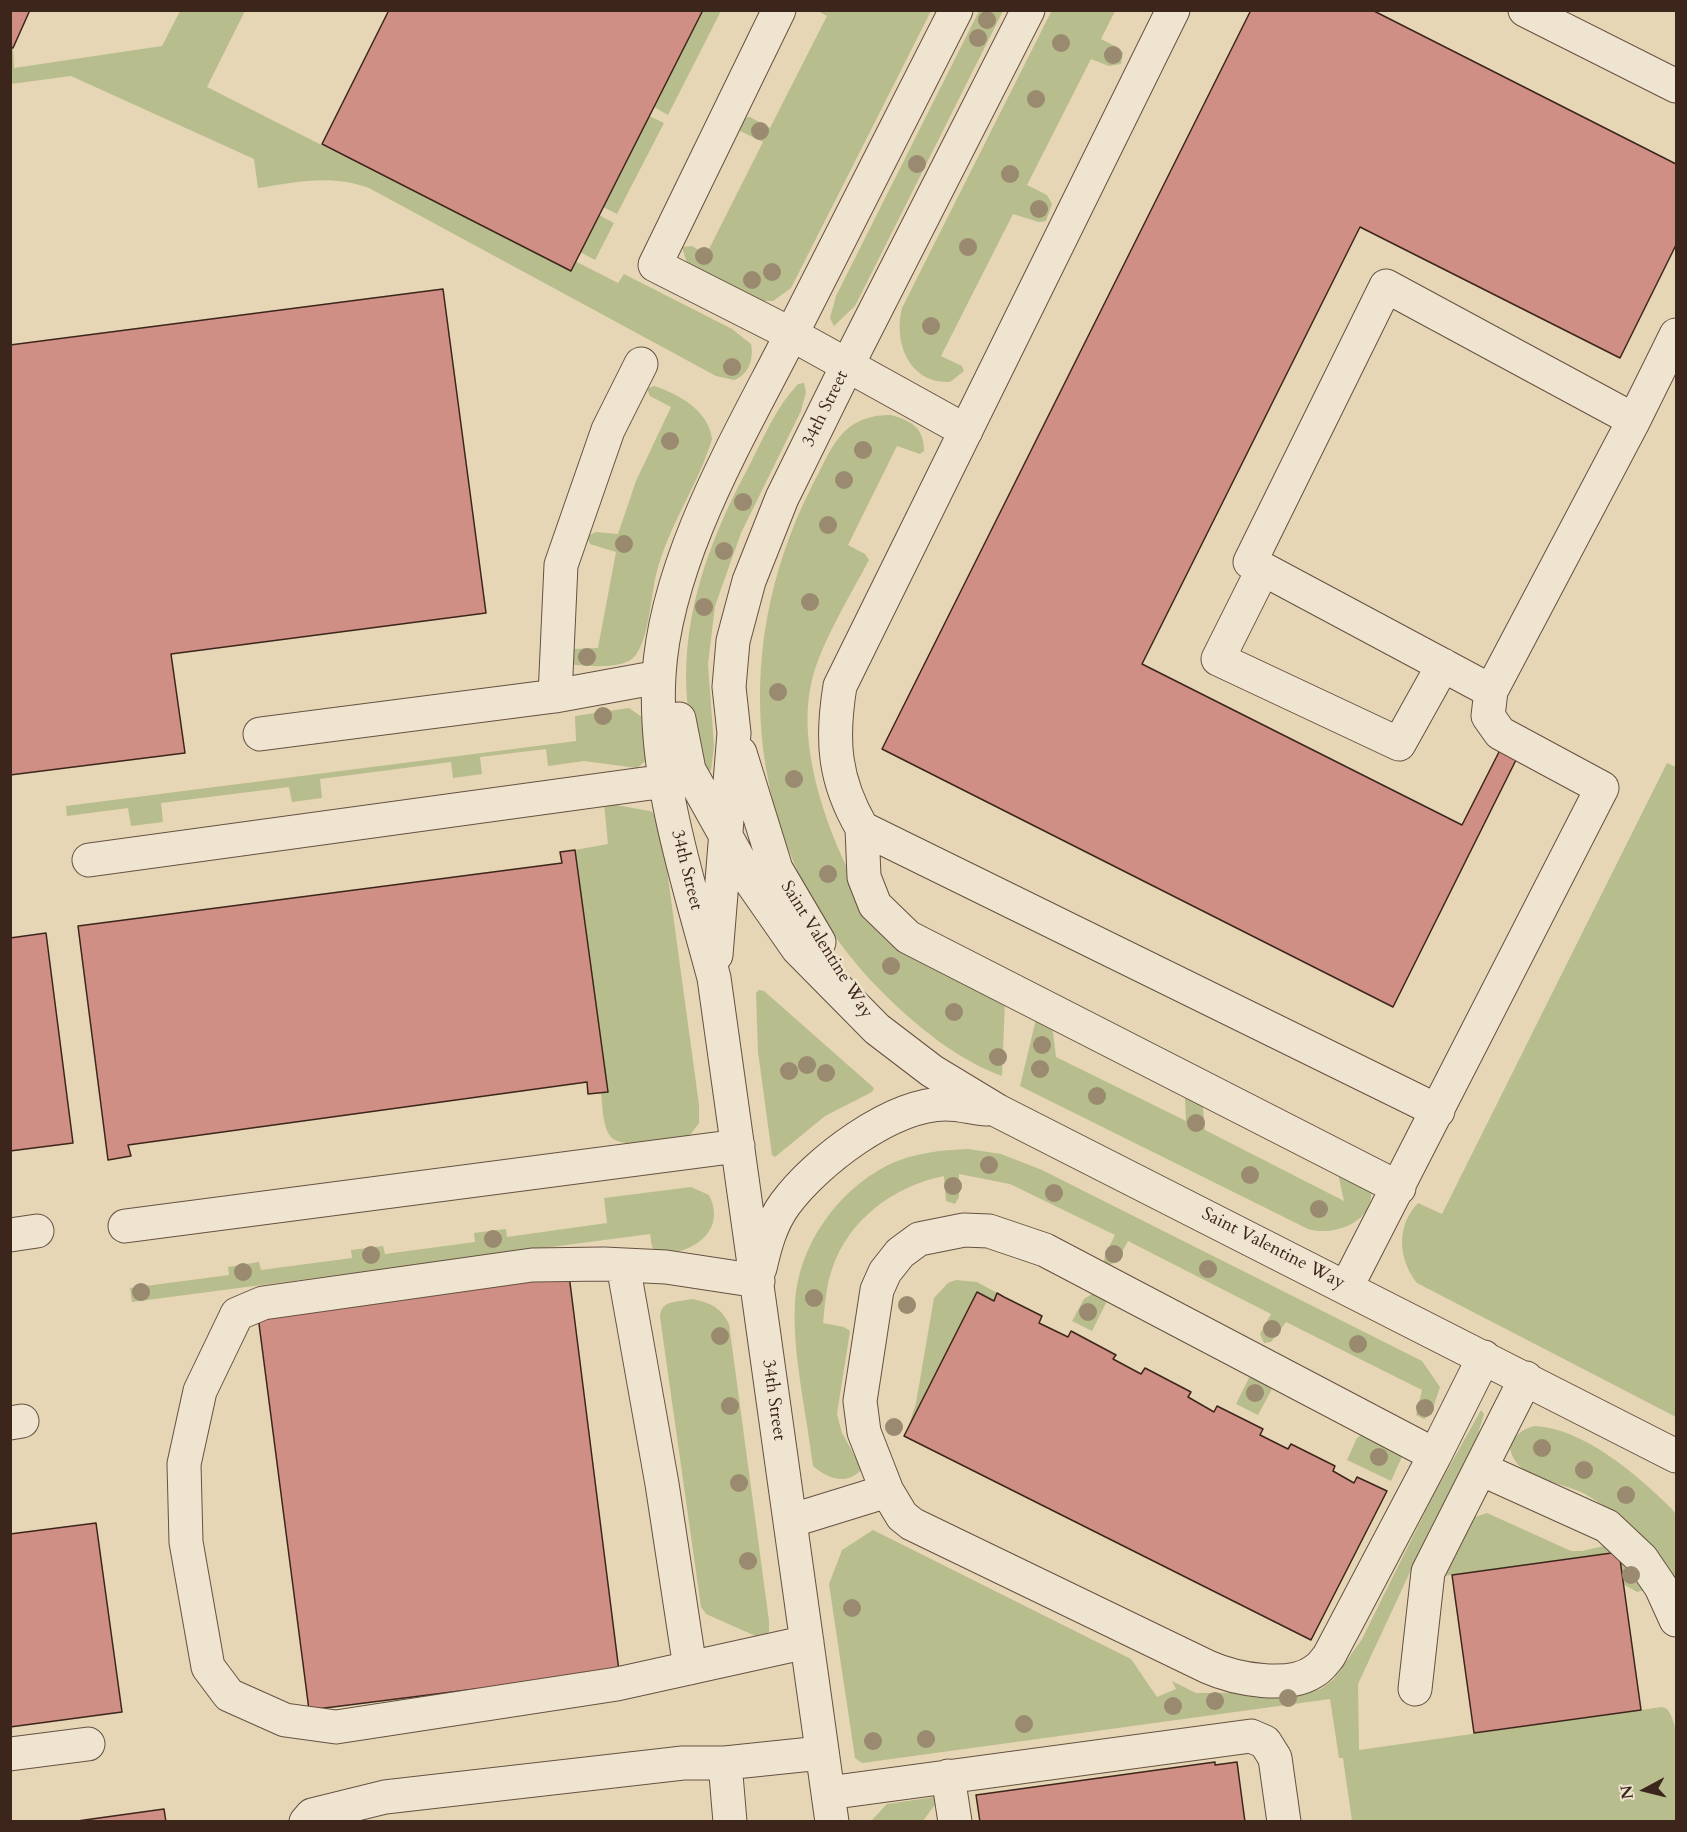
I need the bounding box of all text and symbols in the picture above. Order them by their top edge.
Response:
street label: 34th Street [798,367,854,451]
street label: 34th Street [666,828,706,912]
street label: Saint Valentine Way [775,877,877,1023]
street label: Saint Valentine Way [1198,1204,1348,1294]
street label: 34th Street [757,1358,789,1442]
north arrow [1615,1760,1675,1820]
text: N [1615,1784,1639,1800]

